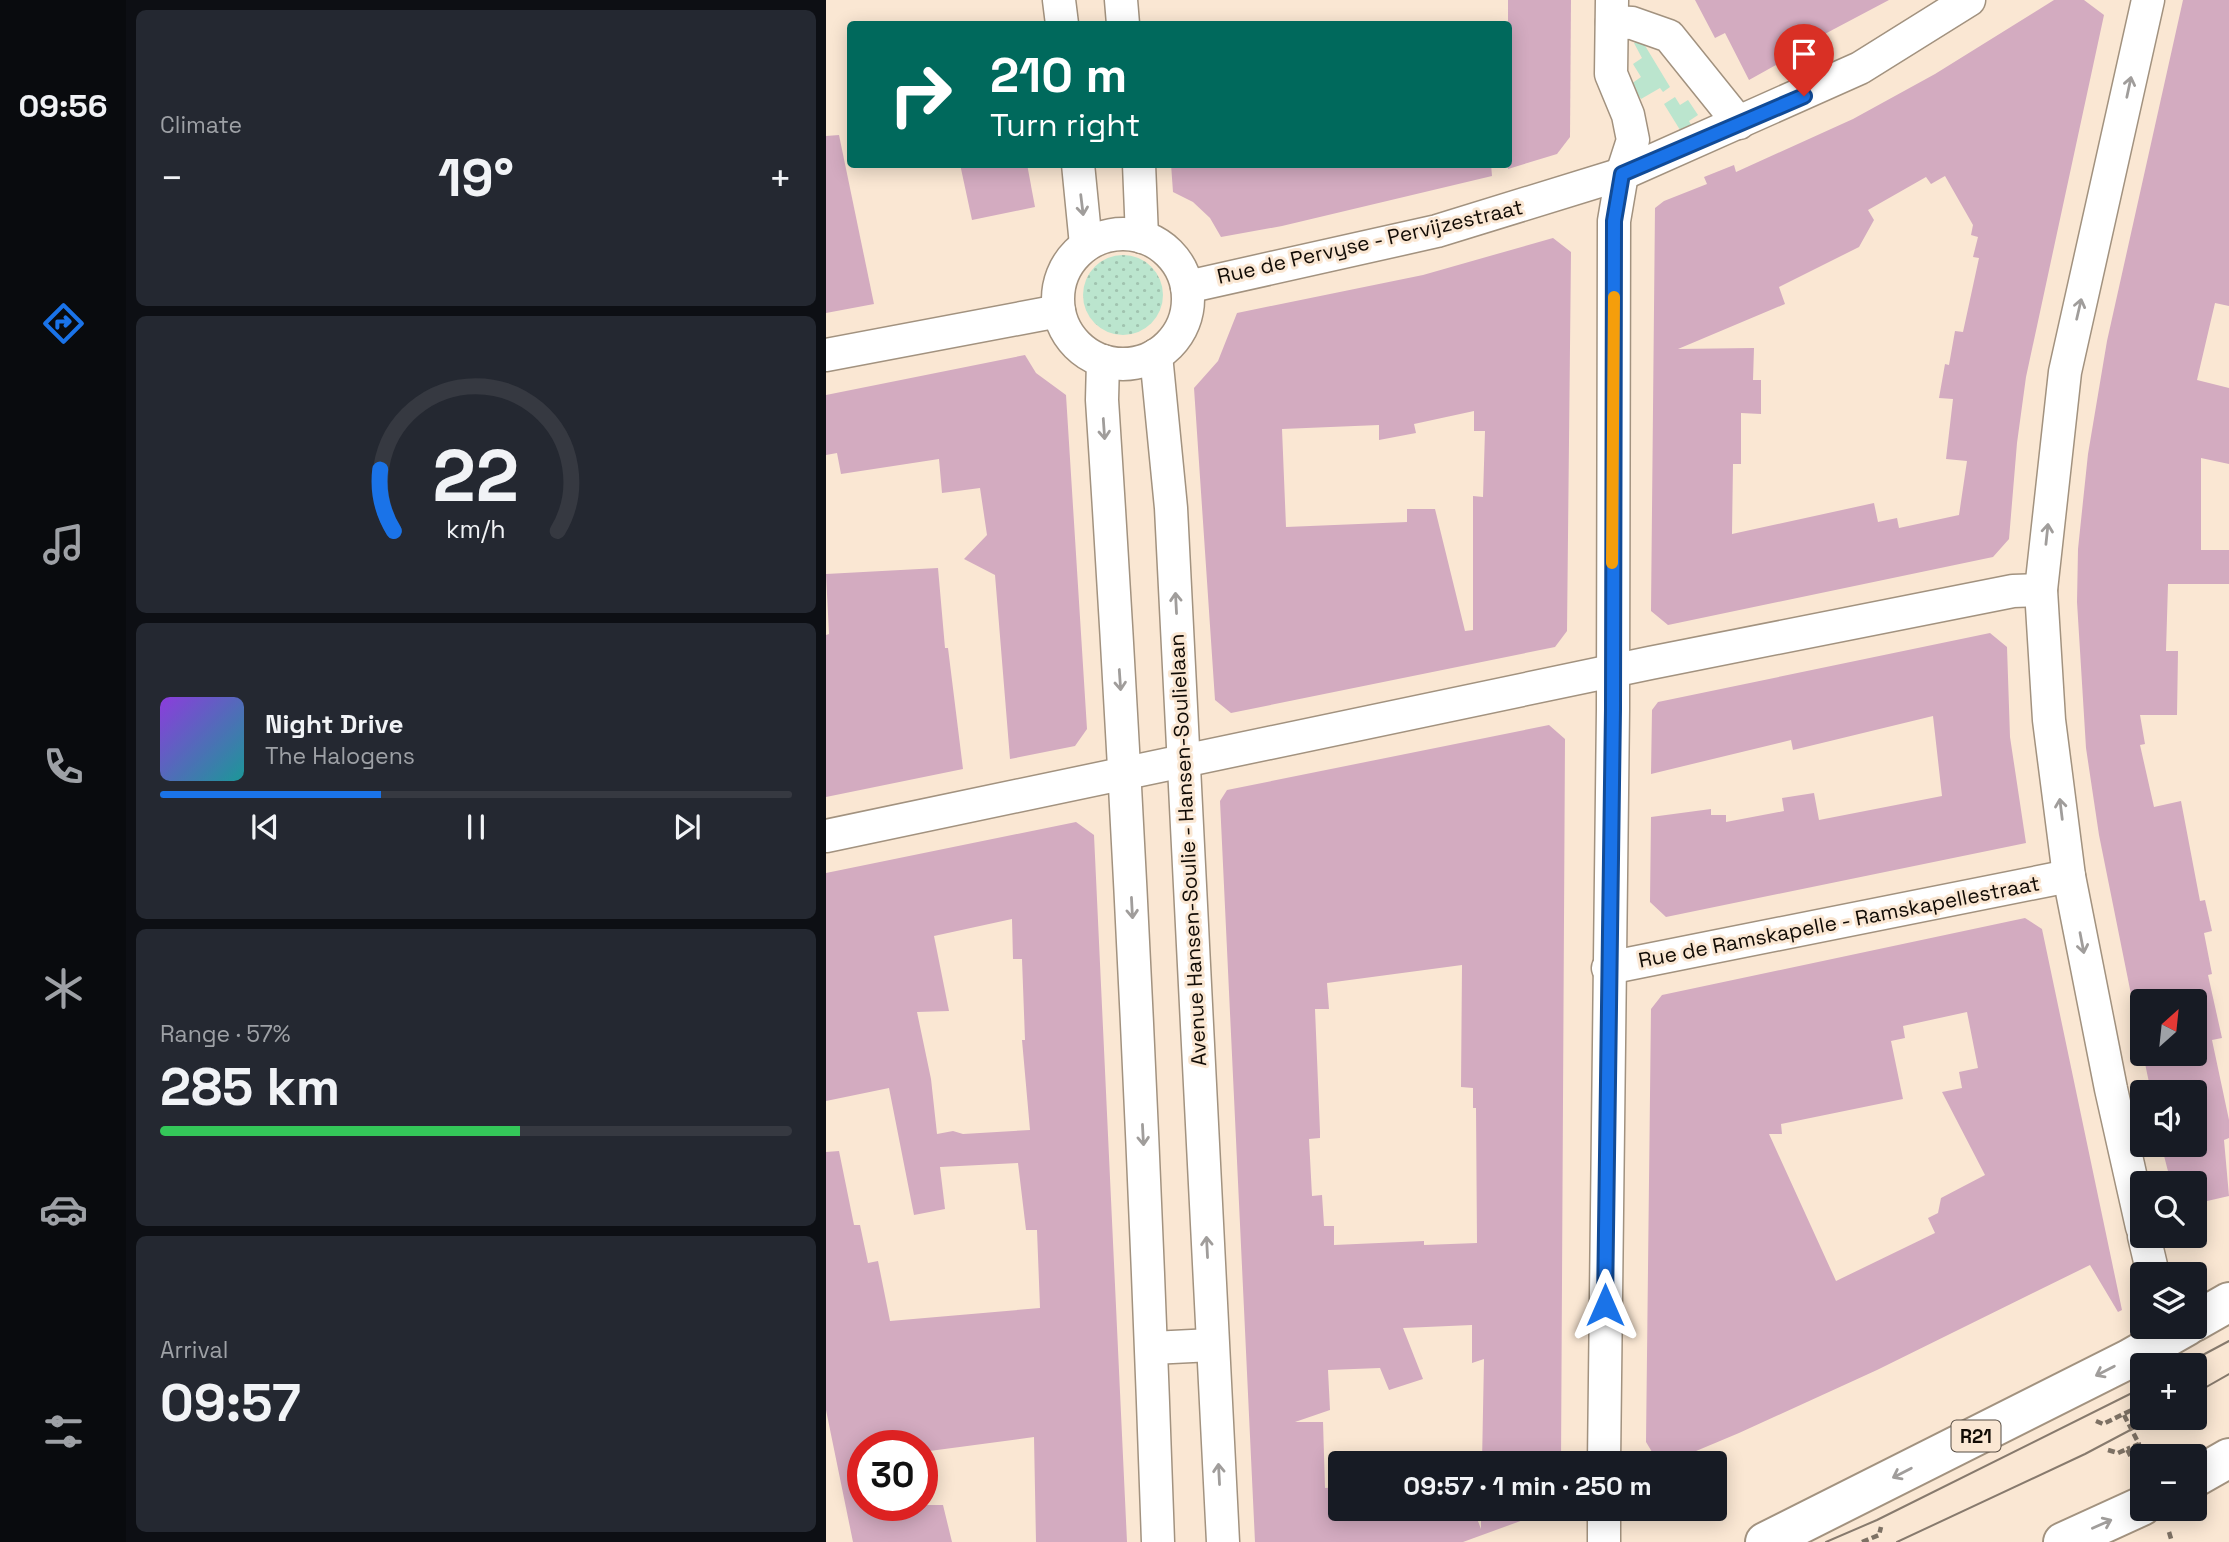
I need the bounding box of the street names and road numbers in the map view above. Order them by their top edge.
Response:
street label: Rue de Pervyse - Pervijzestraat [1214,193,1525,290]
street label: Avenue Hansen-Soulie - Hansen-Soulielaan [1163,633,1212,1067]
street label: Rue de Ramskapelle - Ramskapellestraat [1636,869,2042,974]
road number: R21 [1952,1420,2000,1452]

